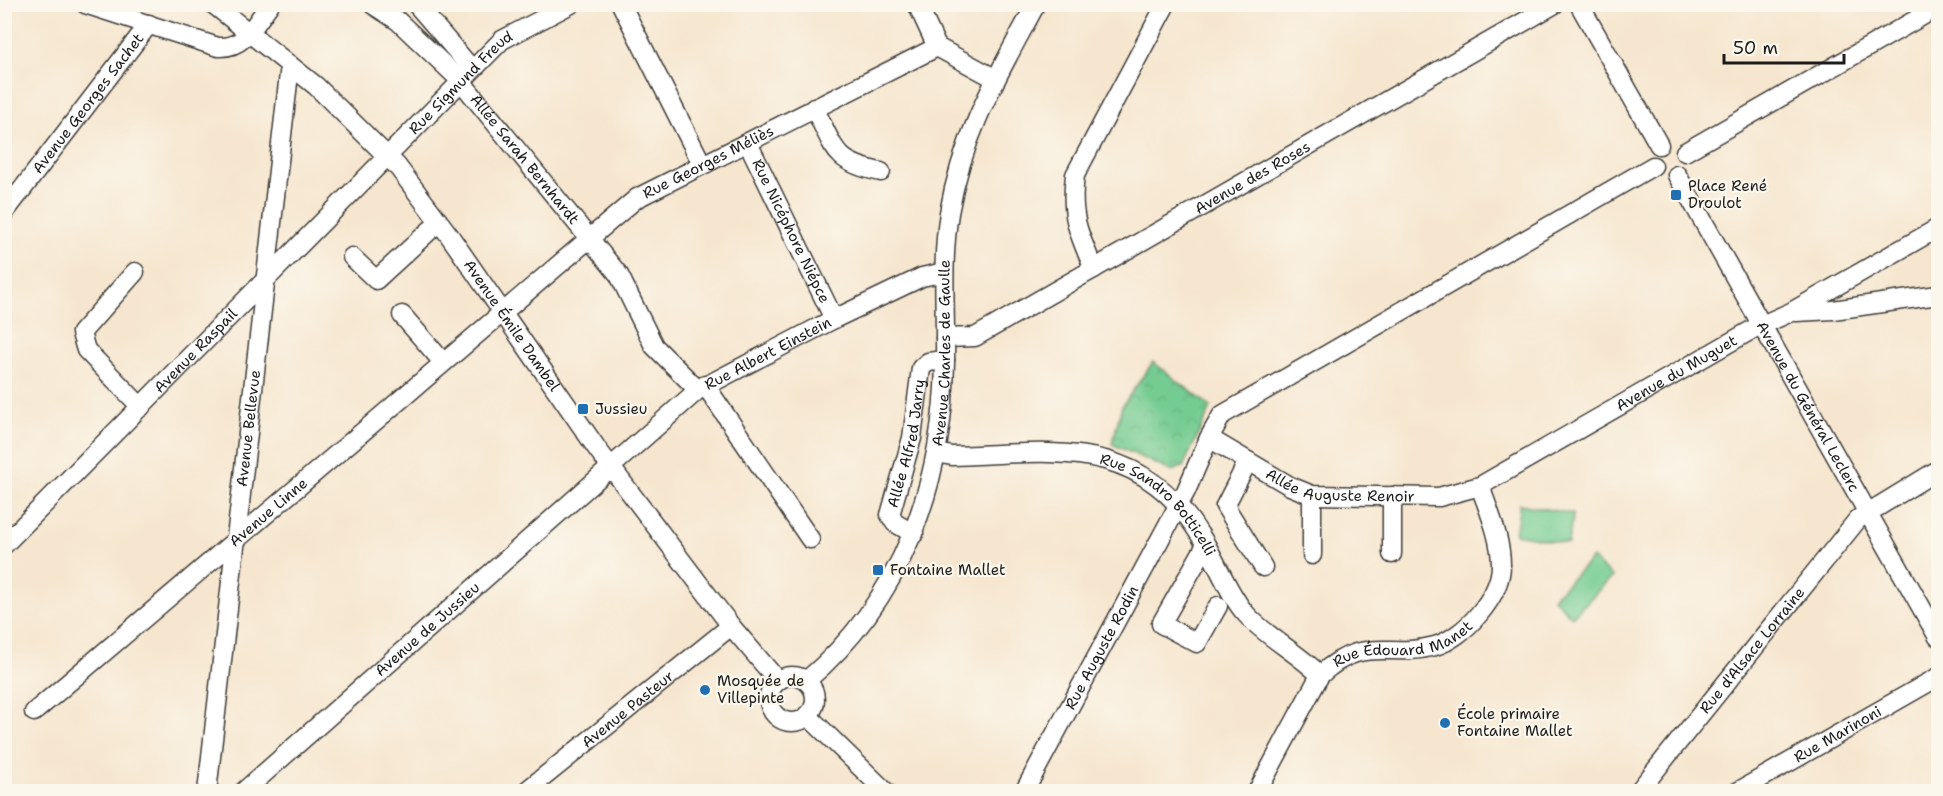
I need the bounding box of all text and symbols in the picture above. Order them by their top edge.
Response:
street label: Rue Sigmund Freud [404,26,516,139]
scale bar [1724,27,1844,65]
street label: Avenue Georges Sachet [28,29,148,178]
text: 50 m [1733,36,1778,60]
street label: Allée Sarah Bernhardt [466,90,584,229]
street label: Rue Georges Méliès [639,121,777,204]
street label: Avenue des Roses [1191,137,1314,219]
street label: Rue Nicéphore Niépce [747,156,835,306]
place label: Place René Droulot [1688,176,1767,213]
marker: Place René Droulot [1669,188,1683,202]
street label: Avenue Émile Dambel [459,256,565,396]
street label: Avenue Charles de Gaulle [927,259,955,448]
street label: Avenue Raspail [150,304,242,397]
street label: Rue Albert Einstein [701,312,835,395]
street label: Avenue du Général Leclerc [1752,318,1864,496]
street label: Avenue du Muguet [1612,330,1741,416]
street label: Avenue Bellevue [232,369,265,488]
street label: Allée Alfred Jarry [883,378,929,510]
place label: Jussieu [595,399,648,419]
marker: Jussieu [576,402,590,416]
street label: Rue Sandro Botticelli [1098,449,1220,559]
street label: Allée Auguste Renoir [1262,464,1415,507]
street label: Avenue Linne [225,473,312,551]
place label: Fontaine Mallet [890,560,1006,580]
marker: Fontaine Mallet [871,563,885,577]
street label: Avenue de Jussieu [371,577,484,681]
street label: Rue Auguste Rodin [1060,582,1143,713]
street label: Rue d'Alsace Lorraine [1695,583,1809,718]
street label: Rue Édouard Manet [1329,616,1477,672]
street label: Avenue Pasteur [578,666,678,752]
place label: Mosquée de Villepinte [717,671,805,708]
marker: Mosquée de Villepinte [698,683,712,697]
street label: Rue Marinoni [1790,701,1885,767]
place label: École primaire Fontaine Mallet [1457,703,1573,741]
marker: École primaire Fontaine Mallet [1438,716,1452,730]

